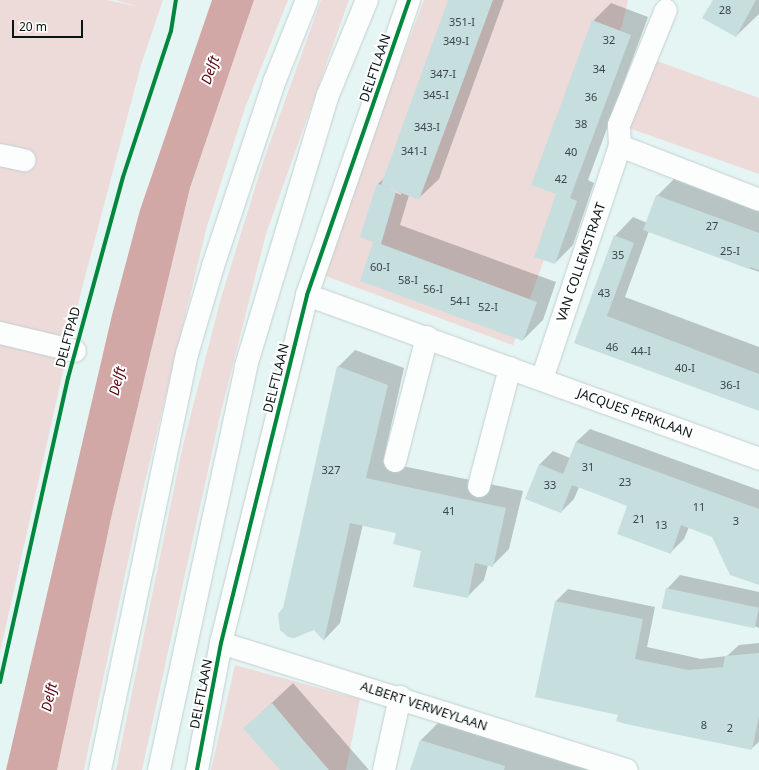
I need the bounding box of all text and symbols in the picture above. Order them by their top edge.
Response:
house number: 28 [719,3,731,17]
scale bar [14,12,85,38]
house number: 351-I [449,15,475,29]
text: 20 m [19,18,47,35]
street label: DELFTLAAN [356,32,394,104]
house number: 32 [603,33,615,47]
house number: 349-I [443,34,469,48]
water label: Delft [197,54,223,86]
house number: 34 [593,62,605,76]
house number: 347-I [430,67,456,81]
house number: 345-I [423,88,449,102]
house number: 36 [585,90,597,104]
house number: 38 [575,117,587,131]
house number: 343-I [414,120,440,134]
house number: 341-I [401,144,427,158]
house number: 40 [565,145,577,159]
house number: 42 [555,172,567,186]
street label: VAN COLLEMSTRAAT [553,200,609,324]
house number: 27 [706,219,718,233]
house number: 25-I [720,244,740,258]
house number: 35 [612,248,624,262]
house number: 60-I [370,260,390,274]
house number: 58-I [398,273,418,287]
house number: 56-I [423,282,443,296]
house number: 43 [598,286,610,300]
house number: 54-I [450,294,470,308]
house number: 52-I [478,300,498,314]
street label: DELFTPAD [52,305,84,369]
house number: 46 [606,340,618,354]
street label: DELFTLAAN [260,342,292,414]
house number: 44-I [631,344,651,358]
house number: 40-I [675,361,695,375]
water label: Delft [105,365,129,397]
house number: 36-I [720,378,740,392]
street label: JACQUES PERKLAAN [575,385,695,441]
house number: 31 [582,460,594,474]
house number: 327 [322,463,340,477]
house number: 23 [619,475,631,489]
house number: 33 [544,478,556,492]
house number: 11 [693,500,705,514]
house number: 41 [443,504,455,518]
house number: 21 [633,512,645,526]
house number: 3 [733,514,739,528]
house number: 13 [655,518,667,532]
street label: DELFTLAAN [187,658,215,730]
street label: ALBERT VERWEYLAAN [359,678,489,734]
water label: Delft [38,681,60,713]
house number: 8 [701,718,707,732]
house number: 2 [727,721,733,735]

